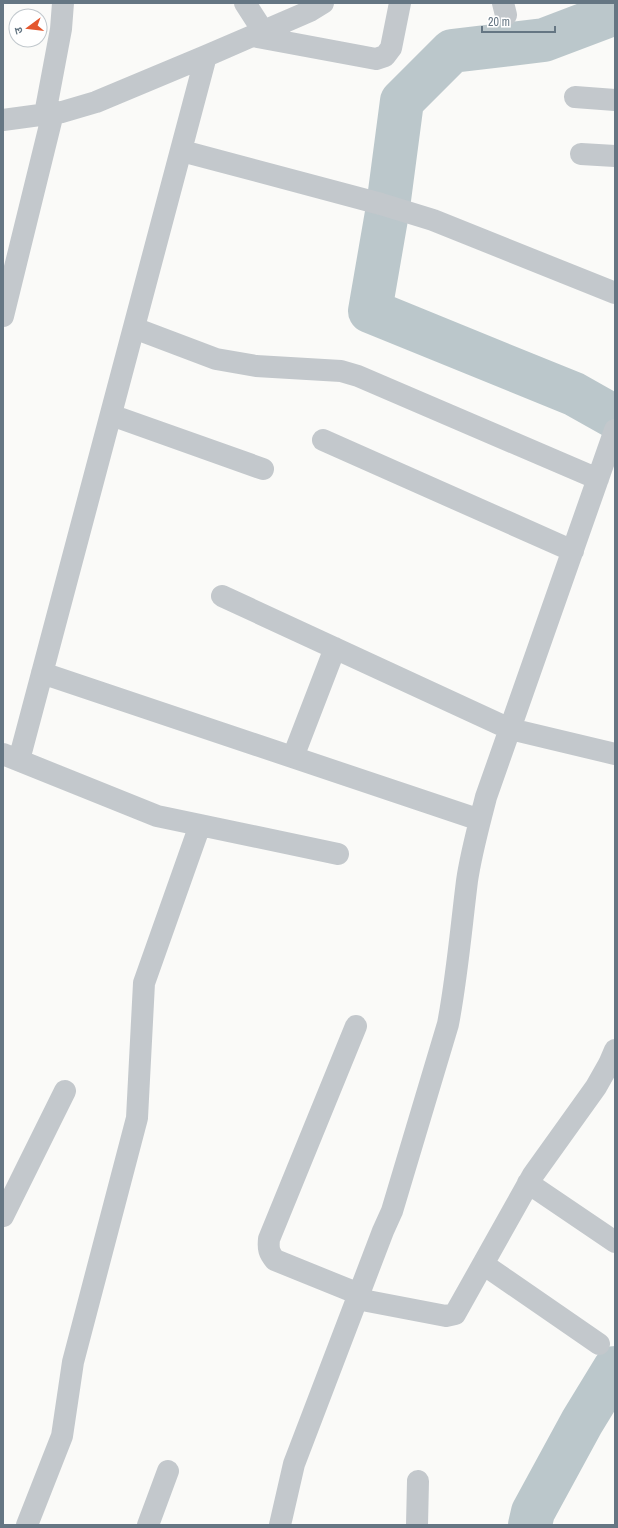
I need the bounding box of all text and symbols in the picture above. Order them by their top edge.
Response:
north arrow [8,8,48,48]
scale bar [482,8,555,34]
text: 20 m [488,14,510,30]
text: उ [11,25,26,36]

